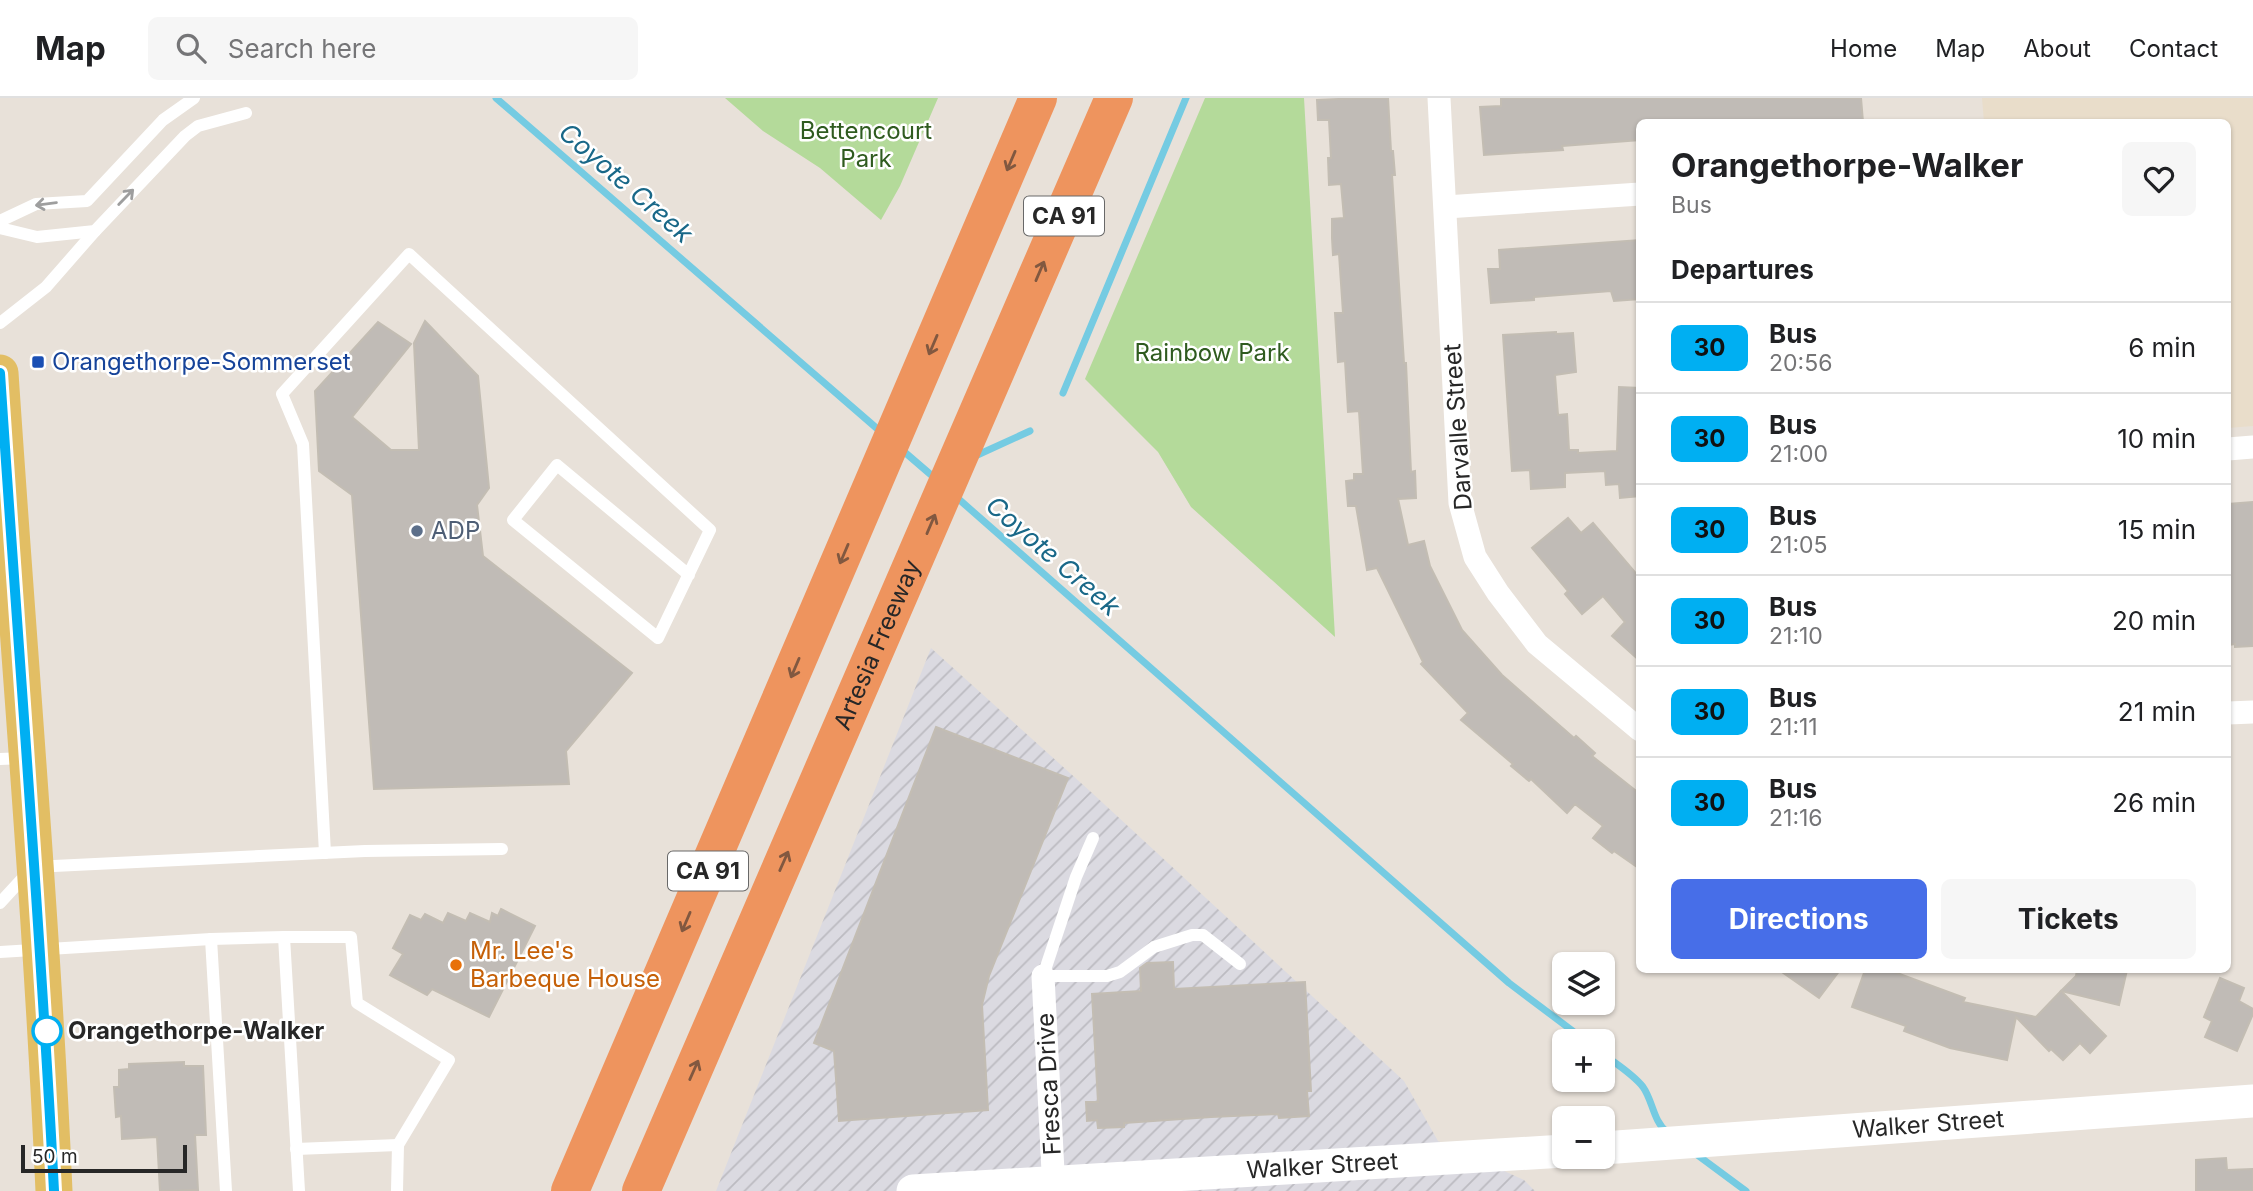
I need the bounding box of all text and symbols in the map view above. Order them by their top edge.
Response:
search box [148,17,638,80]
text: Map [35,28,106,68]
icon: search [172,29,210,67]
text: Search here [228,33,376,64]
text: Home [1830,34,1897,63]
text: Map [1935,34,1985,63]
text: About [2023,34,2091,63]
text: Contact [2129,34,2218,63]
water label: Coyote Creek [553,116,700,250]
park label: Bettencourt Park [800,116,932,173]
button: heart [2122,142,2196,216]
text: Orangethorpe-Walker [1671,145,2023,185]
one-way arrow [1004,150,1017,171]
one-way arrow [117,189,134,206]
text: Bus [1671,191,1712,219]
road number: CA 91 [1024,197,1104,236]
one-way arrow [35,198,58,211]
text: Departures [1671,254,1814,285]
one-way arrow [1034,261,1047,282]
text: Bus [1769,318,1817,349]
text: 6 min [2128,332,2196,363]
text: 30 [1694,333,1725,362]
one-way arrow [926,334,939,355]
park label: Rainbow Park [1134,338,1290,367]
street label: Darvalle Street [1437,343,1478,511]
place label: Orangethorpe-Sommerset [52,347,351,376]
text: 20:56 [1769,349,1832,377]
marker: Orangethorpe-Sommerset [30,354,46,370]
text: Bus [1769,409,1817,440]
text: 10 min [2117,423,2196,454]
text: 30 [1694,424,1725,453]
text: 21:00 [1769,440,1828,468]
water label: Coyote Creek [980,489,1127,623]
text: Bus [1769,500,1817,531]
one-way arrow [925,514,938,535]
text: 15 min [2118,514,2196,545]
text: 30 [1694,515,1725,544]
place label: ADP [431,516,480,545]
marker: ADP [409,523,425,539]
text: 21:05 [1769,531,1828,559]
one-way arrow [837,543,850,565]
street label: Artesia Freeway [827,555,926,734]
text: Bus [1769,591,1817,622]
text: 20 min [2112,605,2196,636]
text: 30 [1694,606,1725,635]
text: 21:10 [1769,622,1823,650]
one-way arrow [788,657,801,678]
text: Bus [1769,682,1817,713]
text: 21 min [2118,696,2196,727]
text: 30 [1694,697,1725,726]
text: 21:11 [1769,713,1818,741]
text: Bus [1769,773,1817,804]
text: 26 min [2112,787,2196,818]
text: 30 [1694,788,1725,817]
text: 21:16 [1769,804,1823,832]
one-way arrow [778,851,791,872]
road number: CA 91 [668,852,748,890]
button: Directions [1671,879,1927,959]
button: Tickets [1941,879,2196,959]
one-way arrow [679,910,692,932]
place label: Mr. Lee's Barbeque House [470,936,660,993]
map controls [1552,952,1615,1169]
button: layers [1552,952,1615,1015]
marker: Mr. Lee's Barbeque House [448,957,464,973]
street label: Fresca Drive [1030,1012,1067,1156]
marker: Orangethorpe-Walker [32,1016,62,1046]
place label: Orangethorpe-Walker [68,1016,324,1045]
button: + [1552,1029,1615,1092]
one-way arrow [688,1059,701,1081]
street label: Walker Street [1851,1104,2005,1144]
button: − [1552,1106,1615,1169]
scale bar [21,1142,187,1174]
text: 50 m [32,1145,78,1168]
street label: Walker Street [1245,1146,1399,1184]

